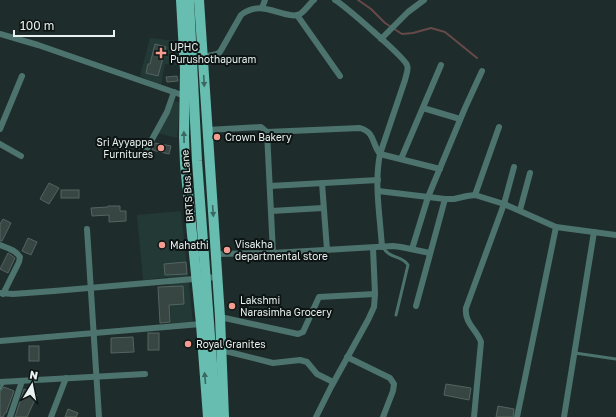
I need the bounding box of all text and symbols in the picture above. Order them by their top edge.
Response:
scale bar [14,12,114,38]
text: 100 m [20,18,54,33]
place label: UPHC Purushothapuram [170,41,256,65]
marker: UPHC Purushothapuram [155,47,167,59]
one-way arrow [201,75,207,88]
one-way arrow [181,130,187,143]
place label: Crown Bakery [225,131,292,143]
marker: Crown Bakery [212,132,222,142]
place label: Sri Ayyappa Furnitures [97,136,153,160]
marker: Sri Ayyappa Furnitures [156,143,166,153]
street label: BRTS Bus Lane [178,149,196,223]
one-way arrow [209,205,216,217]
place label: Visakha departmental store [235,238,328,262]
place label: Mahathi [170,239,209,251]
marker: Mahathi [157,240,167,250]
marker: Visakha departmental store [222,245,232,255]
place label: Lakshmi Narasimha Grocery [240,294,332,318]
marker: Lakshmi Narasimha Grocery [227,301,237,311]
place label: Royal Granites [196,338,266,350]
marker: Royal Granites [183,339,193,349]
north arrow [12,365,52,405]
text: N [29,368,39,382]
one-way arrow [201,372,208,384]

